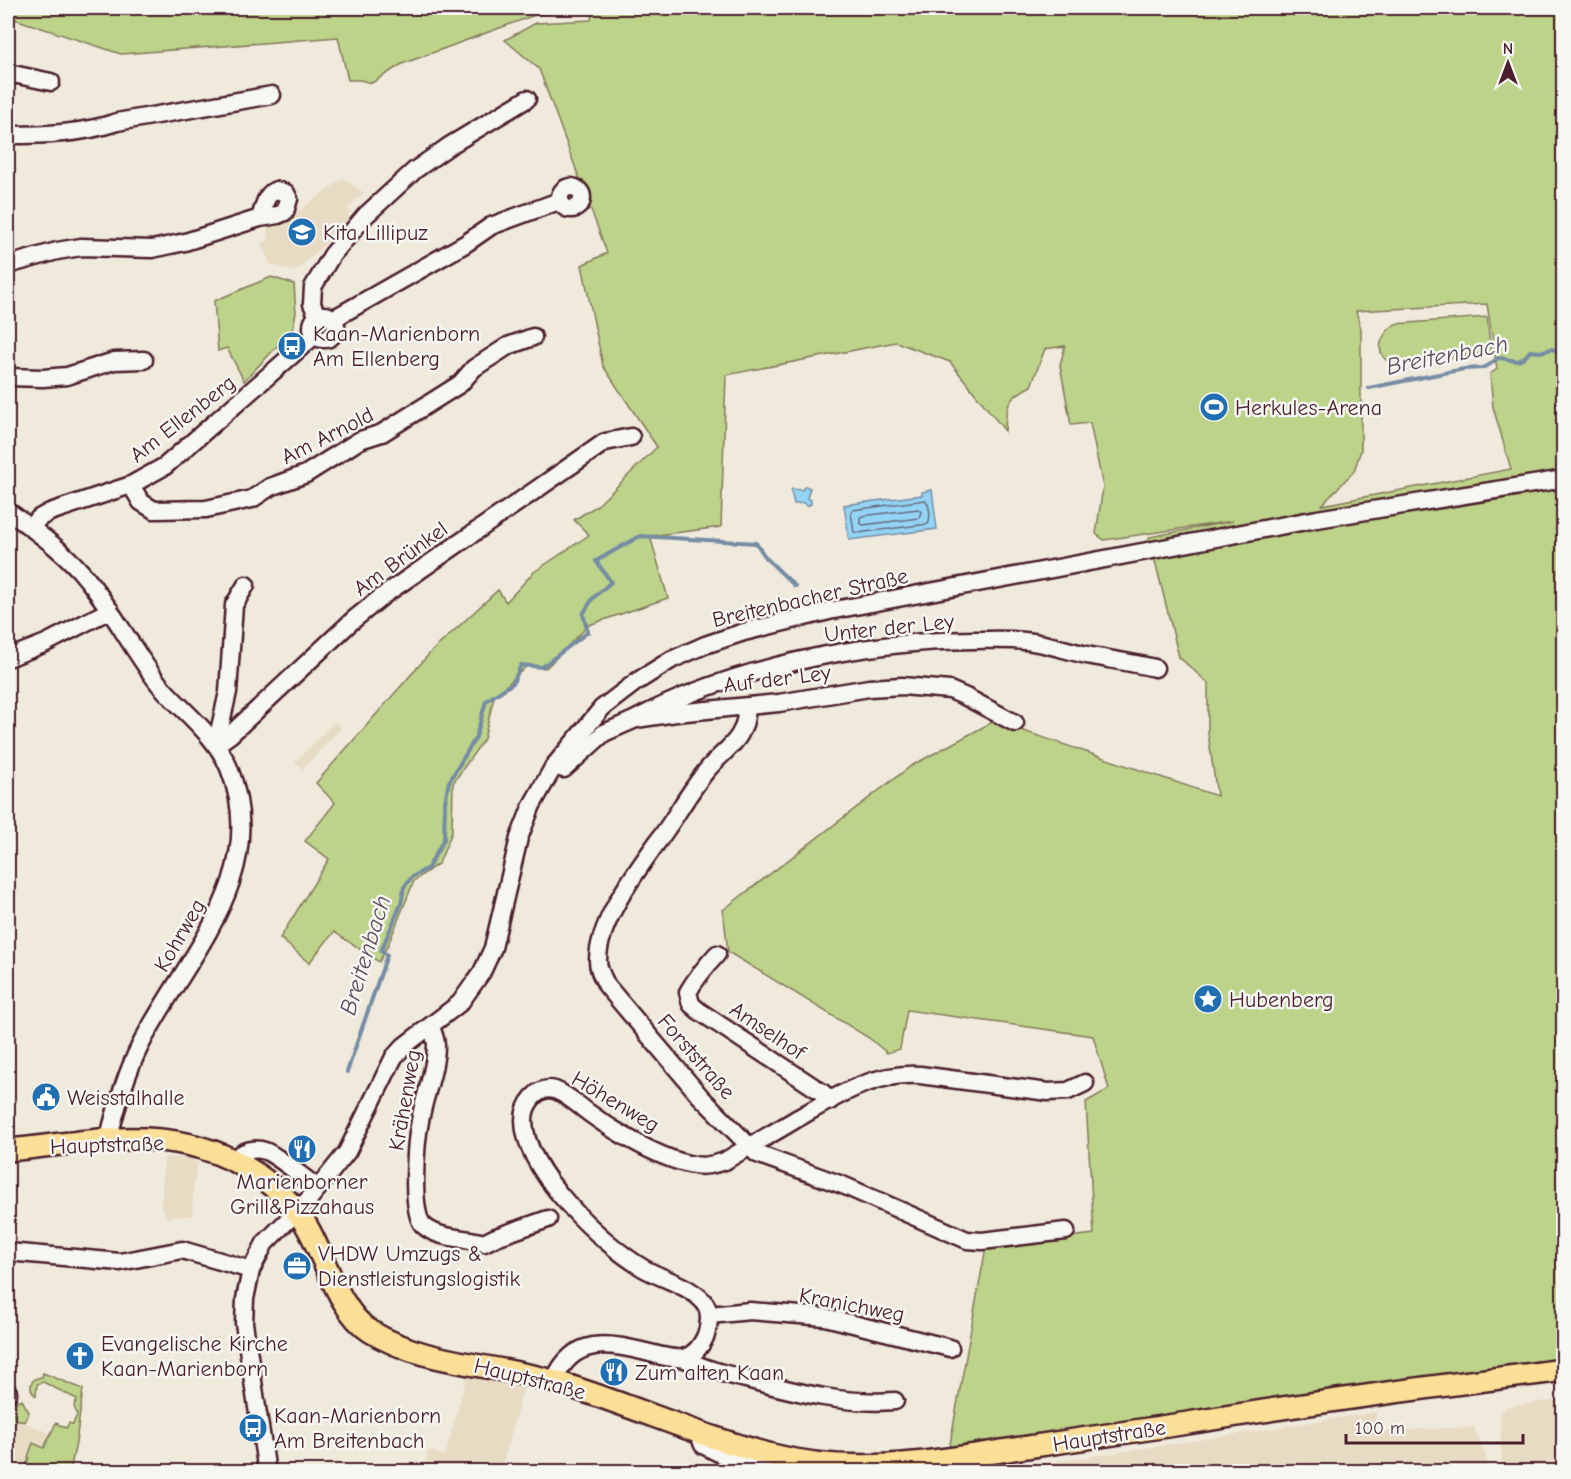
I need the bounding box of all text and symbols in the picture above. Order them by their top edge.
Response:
north arrow [1478,33,1538,93]
text: N [1503,40,1513,58]
school or university icon: Kita Lillipuz [286,216,318,248]
place label: Kita Lillipuz [323,220,428,246]
place label: Kaan-Marienborn Am Ellenberg [313,321,480,372]
water label: Breitenbach [1384,329,1510,381]
bus stop icon: Kaan-Marienborn Am Ellenberg [276,330,308,362]
street label: Am Ellenberg [125,369,241,468]
sports icon: Herkules-Arena [1198,391,1230,423]
place label: Herkules-Arena [1235,395,1382,421]
street label: Am Arnold [277,402,378,470]
street label: Am Brünkel [348,516,453,602]
street label: Breitenbacher Straße [710,563,911,633]
street label: Unter der Ley [823,608,955,648]
street label: Auf der Ley [722,660,832,698]
water label: Breitenbach [334,892,396,1018]
street label: Kohrweg [149,894,211,977]
place icon: Hubenberg [1192,983,1224,1015]
place label: Hubenberg [1229,987,1334,1013]
street label: Amselhof [725,996,812,1067]
street label: Forststraße [652,1009,740,1105]
street label: Krähenweg [383,1048,427,1153]
street label: Höhenweg [567,1065,664,1138]
public building icon: Weisstalhalle [30,1081,62,1113]
place label: Weisstalhalle [67,1085,185,1111]
street label: Hauptstraße [50,1130,164,1160]
restaurant icon: Marienborner Grill&Pizzahaus [286,1133,318,1165]
place label: Marienborner Grill&Pizzahaus [230,1169,374,1220]
place label: VHDW Umzugs & Dienstleistungslogistik [318,1241,521,1292]
office icon: VHDW Umzugs & Dienstleistungslogistik [281,1250,313,1282]
street label: Kranichweg [797,1282,907,1328]
place label: Evangelische Kirche Kaan-Marienborn [101,1331,288,1382]
church icon: Evangelische Kirche Kaan-Marienborn [64,1340,96,1372]
street label: Hauptstraße [471,1353,588,1405]
restaurant icon: Zum alten Kaan [598,1356,630,1388]
place label: Zum alten Kaan [635,1360,784,1386]
place label: Kaan-Marienborn Am Breitenbach [274,1403,441,1454]
scale bar [1346,1407,1523,1445]
bus stop icon: Kaan-Marienborn Am Breitenbach [237,1412,269,1444]
street label: Hauptstraße [1051,1414,1167,1458]
text: 100 m [1355,1418,1405,1439]

